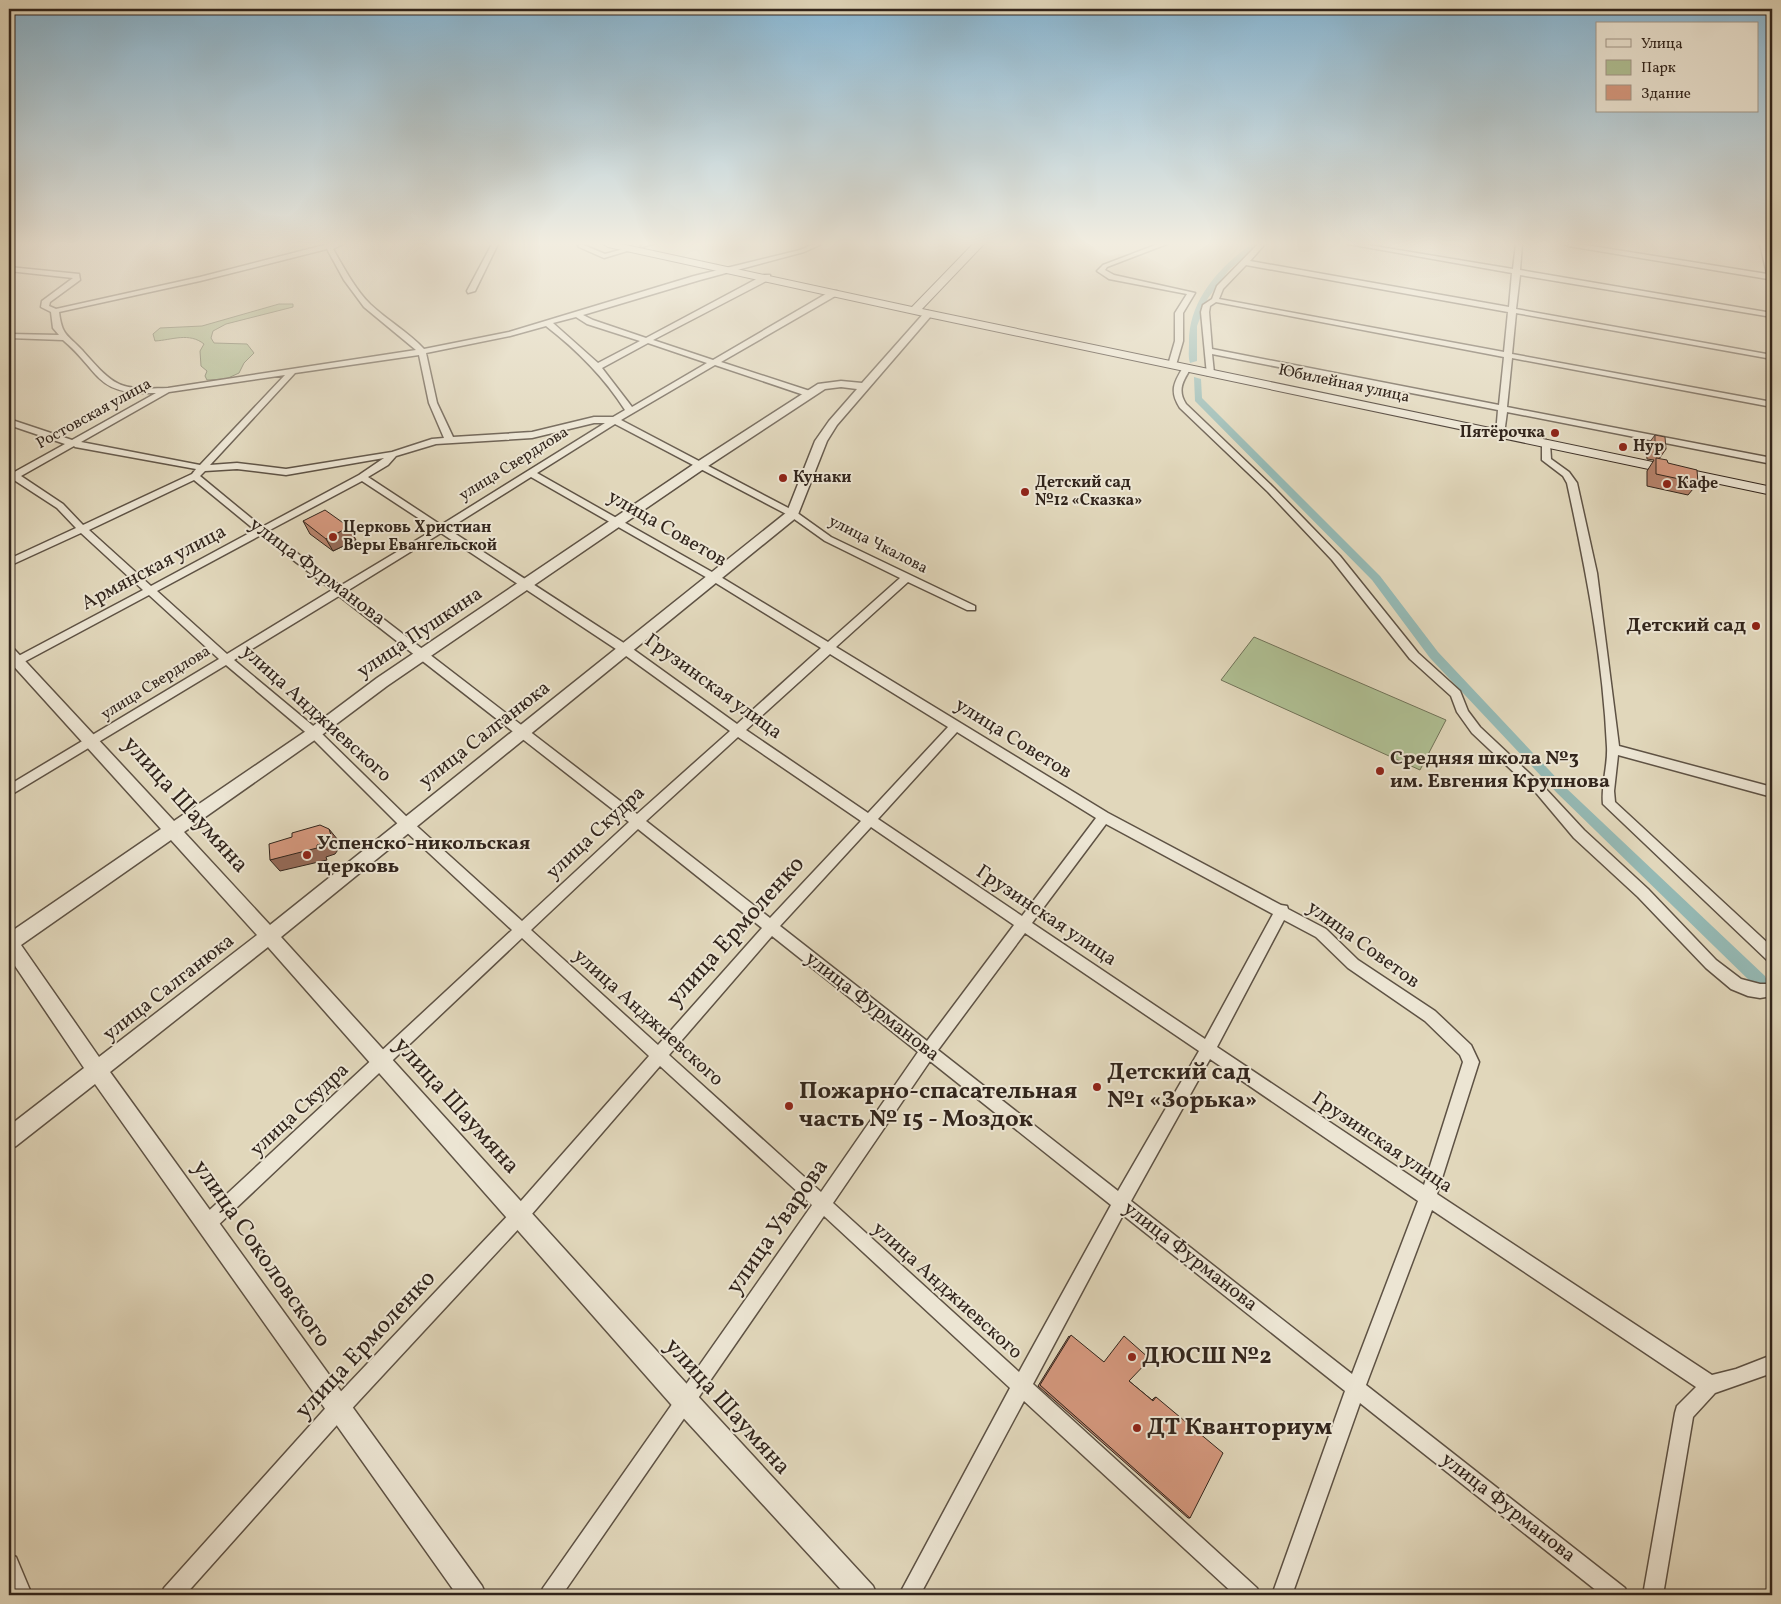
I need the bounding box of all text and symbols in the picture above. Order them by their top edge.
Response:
legend [1596,22,1758,112]
text: Улица [1641,34,1683,55]
text: Парк [1641,58,1676,79]
text: Здание [1641,84,1691,105]
street label: Юбилейная улица [1276,359,1412,409]
street label: Ростовская улица [32,373,156,455]
street label: улица Свердлова [455,421,573,507]
place label: Пятёрочка [1460,422,1545,444]
marker: Пятёрочка [1549,427,1561,439]
place label: Нур [1633,436,1664,458]
marker: Нур [1617,441,1629,453]
place label: Кунаки [793,467,852,489]
marker: Кунаки [777,472,789,484]
place label: Детский сад №12 «Сказка» [1035,472,1142,512]
place label: Кафе [1677,473,1718,495]
marker: Кафе [1661,478,1673,490]
street label: улица Советов [602,483,732,575]
marker: Детский сад №12 «Сказка» [1019,486,1031,498]
street label: улица Фурманова [243,511,391,633]
street label: улица Чкалова [825,511,931,579]
place label: Церковь Христиан Веры Евангельской [343,517,497,557]
street label: Армянская улица [77,518,232,618]
marker: Церковь Христиан Веры Евангельской [327,531,339,543]
street label: улица Пушкина [352,580,489,686]
place label: Детский сад [1626,612,1746,640]
marker: Детский сад [1750,620,1762,632]
street label: Грузинская улица [638,627,788,747]
street label: улица Анджиевского [235,639,397,789]
street label: улица Свердлова [97,640,215,726]
street label: улица Салганюка [413,675,557,795]
street label: улица Советов [949,692,1077,786]
street label: улица Шаумяна [114,729,256,881]
place label: Средняя школа №3 им. Евгения Крупнова [1390,745,1610,796]
marker: Средняя школа №3 им. Евгения Крупнова [1374,765,1386,777]
street label: улица Скудра [540,780,652,886]
place label: Успенско-никольская церковь [317,830,530,881]
marker: Успенско-никольская церковь [301,849,313,861]
street label: улица Ермоленко [659,849,813,1015]
street label: Грузинская улица [970,858,1122,974]
street label: улица Советов [1301,894,1425,996]
street label: улица Салганюка [97,928,241,1048]
street label: улица Анджиевского [567,943,729,1093]
street label: улица Фурманова [799,945,945,1069]
street label: улица Шаумяна [385,1030,527,1182]
place label: Детский сад №1 «Зорька» [1107,1056,1257,1118]
street label: улица Скудра [244,1057,356,1163]
place label: Пожарно-спасательная часть № 15 - Моздок [799,1075,1077,1137]
marker: Детский сад №1 «Зорька» [1091,1081,1103,1093]
street label: Грузинская улица [1306,1085,1458,1201]
marker: Пожарно-спасательная часть № 15 - Моздок [783,1100,795,1112]
street label: улица Уварова [718,1152,838,1302]
street label: улица Соколовского [183,1153,339,1355]
street label: улица Фурманова [1117,1195,1263,1319]
street label: улица Анджиевского [866,1216,1028,1366]
street label: улица Ермоленко [288,1263,444,1427]
street label: улица Шаумяна [656,1331,798,1483]
place label: ДЮСШ №2 [1142,1340,1272,1374]
marker: ДЮСШ №2 [1126,1351,1138,1363]
place label: ДТ Кванториум [1147,1411,1332,1445]
marker: ДТ Кванториум [1131,1422,1143,1434]
street label: улица Фурманова [1435,1446,1581,1570]

